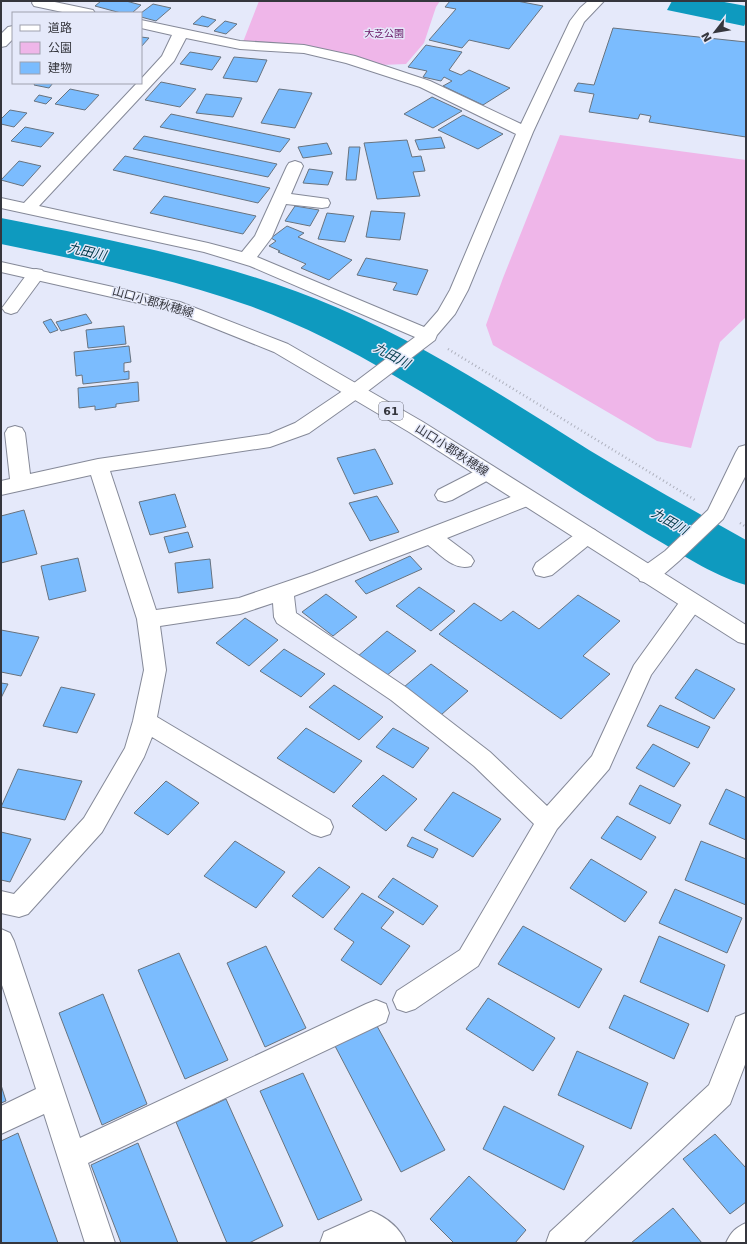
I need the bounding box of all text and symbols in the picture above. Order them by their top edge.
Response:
legend [12,12,142,84]
north arrow [695,12,735,52]
text: 道路 [48,21,72,35]
park label: 大芝公園 [364,28,404,39]
text: N [699,30,715,44]
text: 公園 [48,41,72,55]
text: 建物 [48,61,72,75]
water label: 九田川 [66,240,110,264]
street label: 山口小郡秋穂線 [111,284,195,320]
water label: 九田川 [371,340,414,372]
road number: 61 [379,402,403,420]
street label: 山口小郡秋穂線 [413,421,491,479]
water label: 九田川 [649,505,692,539]

